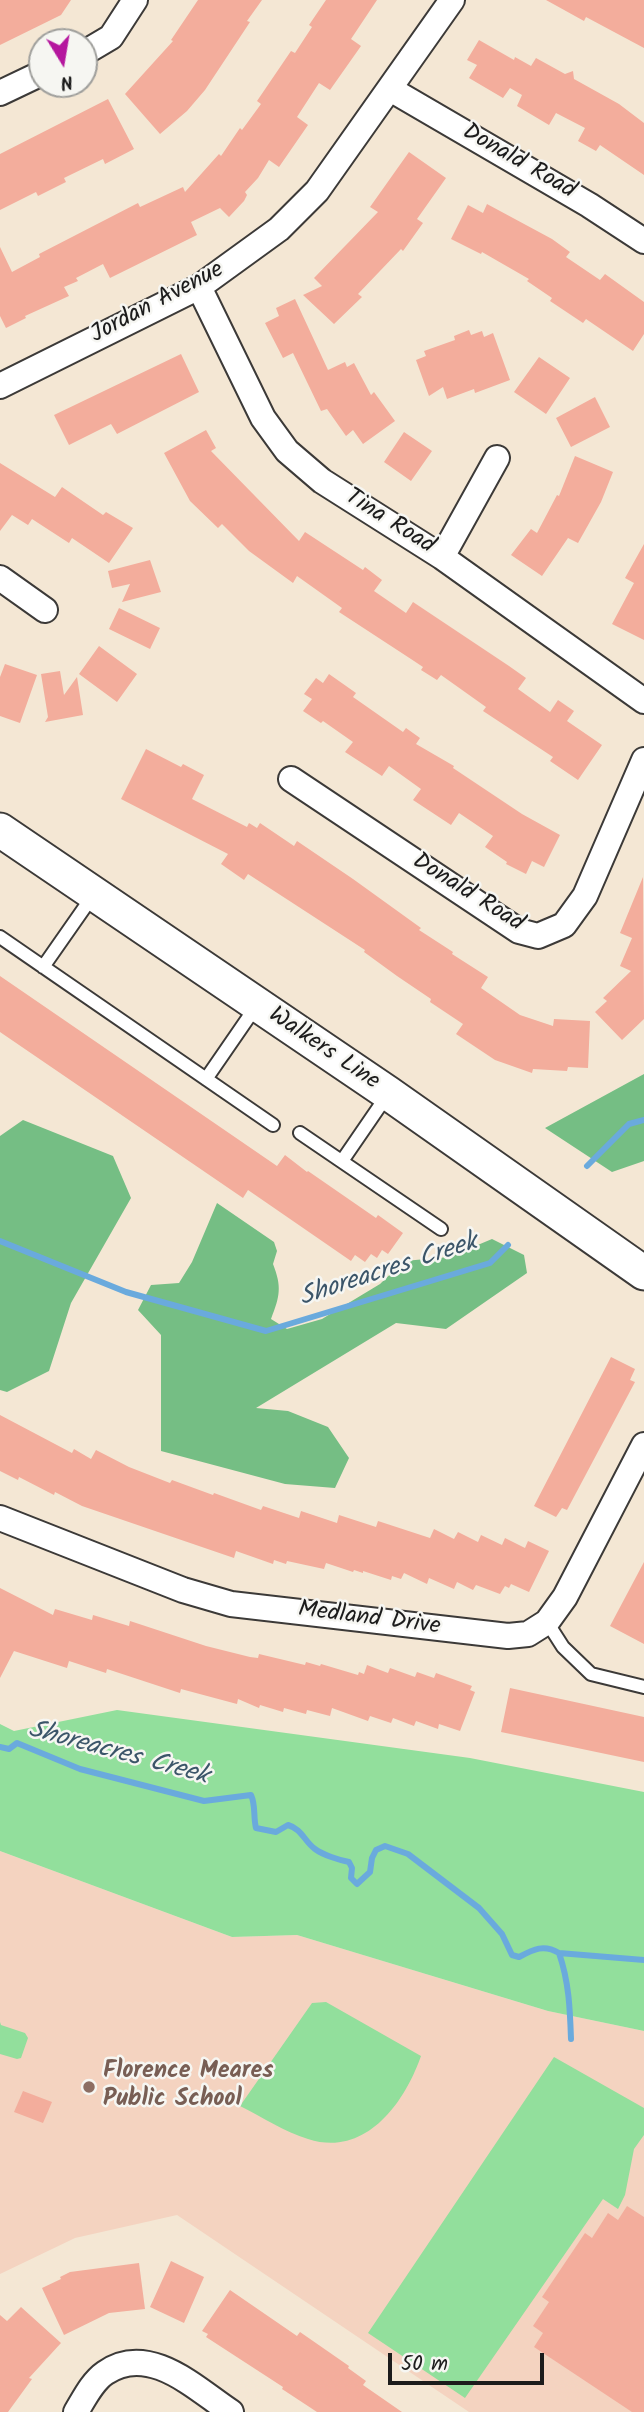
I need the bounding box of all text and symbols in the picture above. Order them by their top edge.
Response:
north arrow [28,28,98,98]
text: N [58,66,75,98]
street label: Donald Road [456,119,580,207]
street label: Jordan Avenue [87,257,229,351]
street label: Tina Road [339,484,439,562]
street label: Donald Road [406,848,528,940]
street label: Walkers Line [262,1002,384,1098]
water label: Shoreacres Creek [296,1229,482,1315]
street label: Medland Drive [296,1597,442,1643]
water label: Shoreacres Creek [25,1716,211,1794]
place label: Florence Meares Public School [103,2059,273,2115]
marker: Florence Meares Public School [81,2079,97,2095]
scale bar [392,2338,548,2382]
text: 50 m [401,2348,448,2381]

